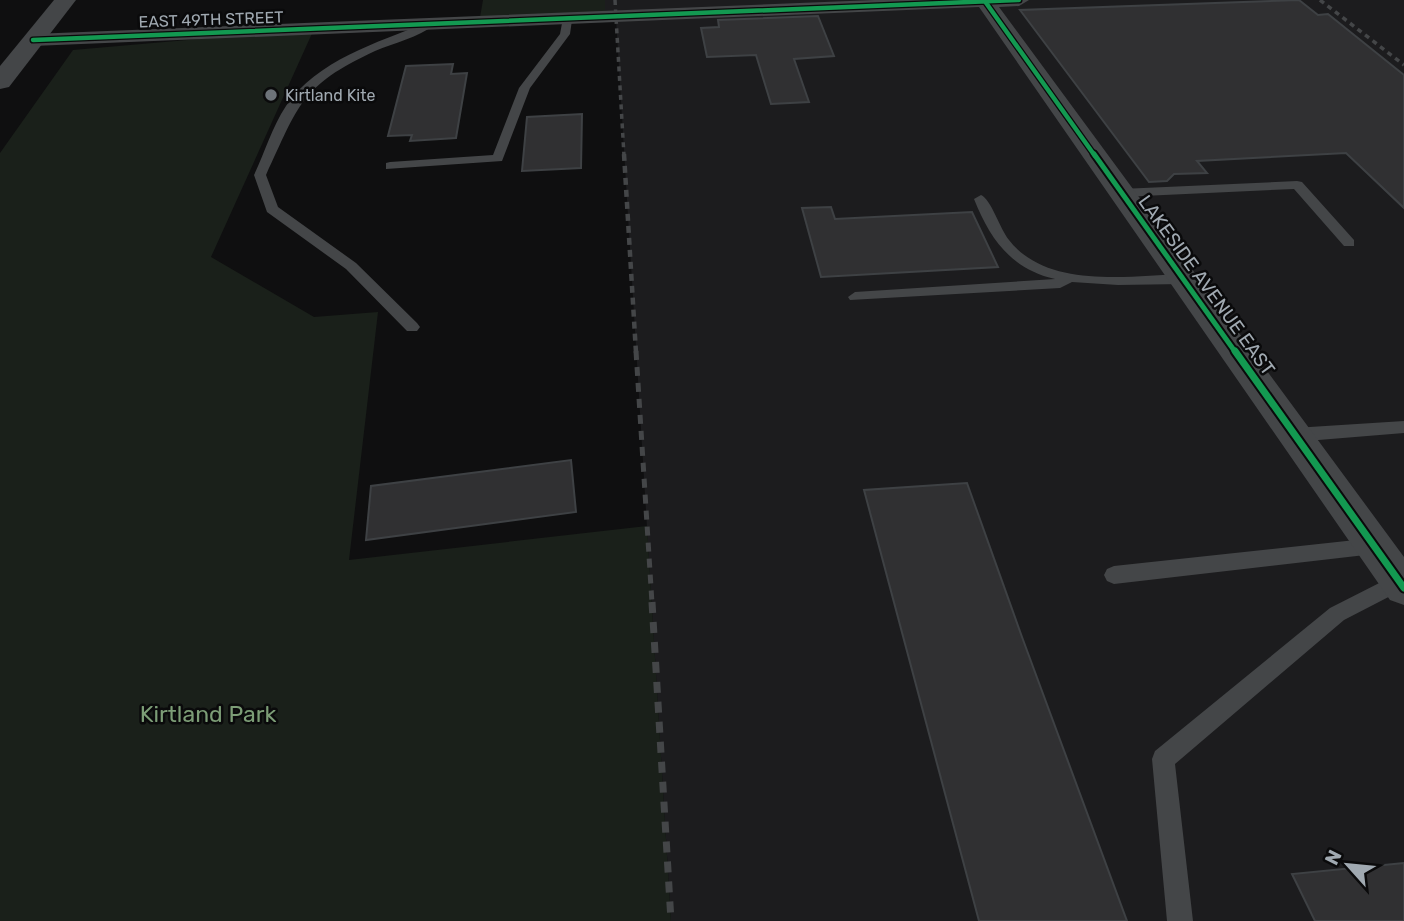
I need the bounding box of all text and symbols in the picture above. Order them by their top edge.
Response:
street label: EAST 49TH STREET [138,7,284,32]
place label: Kirtland Kite [285,86,375,105]
marker: Kirtland Kite [263,87,279,103]
street label: LAKESIDE AVENUE EAST [1133,191,1280,380]
park label: Kirtland Park [140,700,276,728]
north arrow [1313,830,1383,900]
text: N [1320,846,1347,869]

